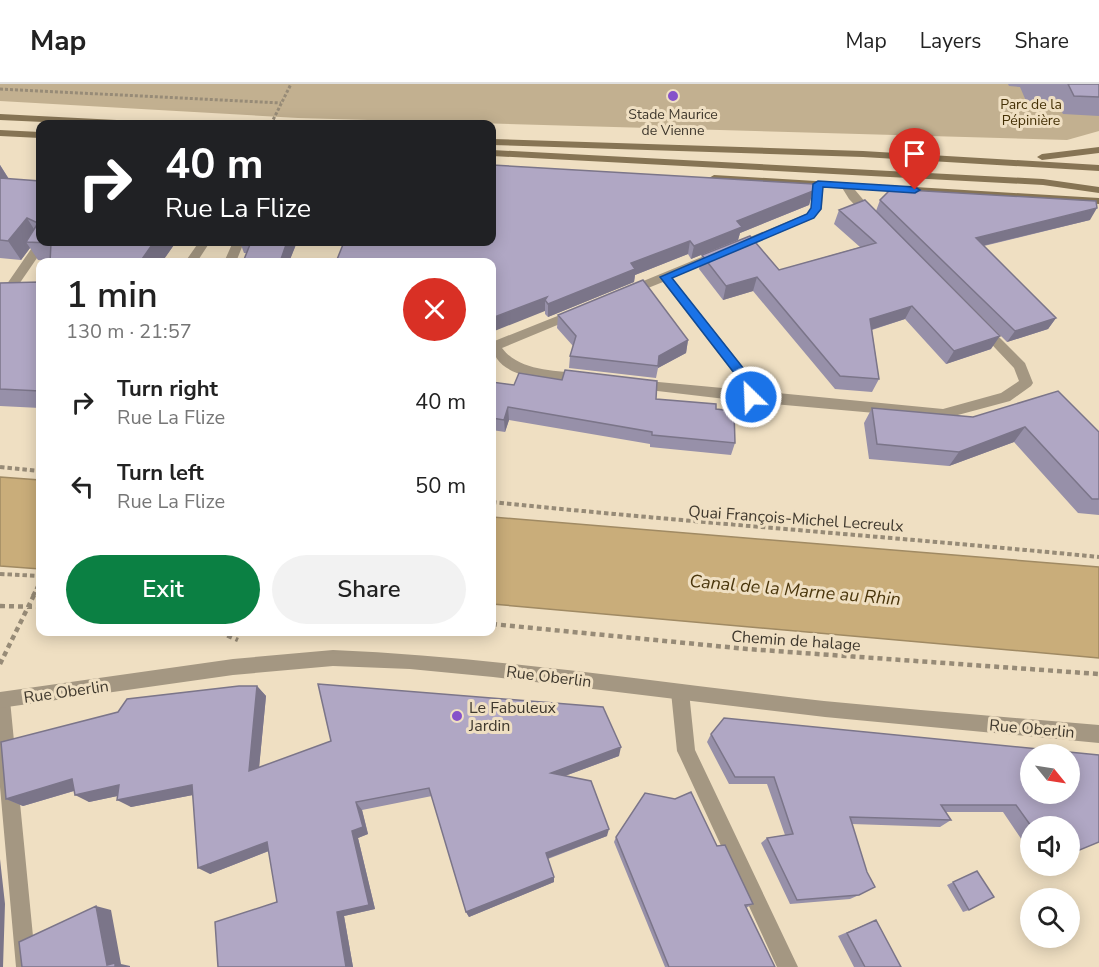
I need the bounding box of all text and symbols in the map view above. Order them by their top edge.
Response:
text: Map [30,22,86,60]
text: Map [845,27,887,55]
text: Layers [920,27,981,55]
text: Share [1014,27,1069,55]
marker: Stade Maurice de Vienne [666,89,680,103]
park label: Parc de la Pépinière [1000,95,1062,130]
place label: Stade Maurice de Vienne [628,105,718,140]
pin [889,128,940,190]
text: 40 m [165,136,264,193]
icon: arrive [898,137,931,170]
icon: right [66,144,144,222]
text: Rue La Flize [165,190,311,227]
text: 1 min [66,271,158,320]
button: close [403,278,466,341]
text: 130 m · 21:57 [66,318,192,345]
position arrow [719,365,783,429]
text: Turn right [117,374,218,404]
icon: right [66,386,99,419]
text: 40 m [415,387,466,417]
text: Rue La Flize [117,404,225,431]
text: Turn left [117,458,204,488]
icon: left [66,470,99,503]
text: 50 m [415,471,466,501]
text: Rue La Flize [117,488,225,515]
street label: Quai François-Michel Lecreulx [688,500,905,538]
button: Exit [66,555,260,624]
button: Share [272,555,466,624]
water label: Canal de la Marne au Rhin [688,569,902,611]
street label: Chemin de halage [731,626,861,656]
street label: Rue Oberlin [505,661,593,693]
street label: Rue Oberlin [22,675,110,709]
place label: Le Fabuleux Jardin [468,697,557,737]
marker: Le Fabuleux Jardin [450,709,464,723]
street label: Rue Oberlin [988,714,1076,744]
north arrow [1020,744,1080,804]
map controls [1020,744,1080,948]
button: sound [1020,816,1080,876]
button: search [1020,888,1080,948]

